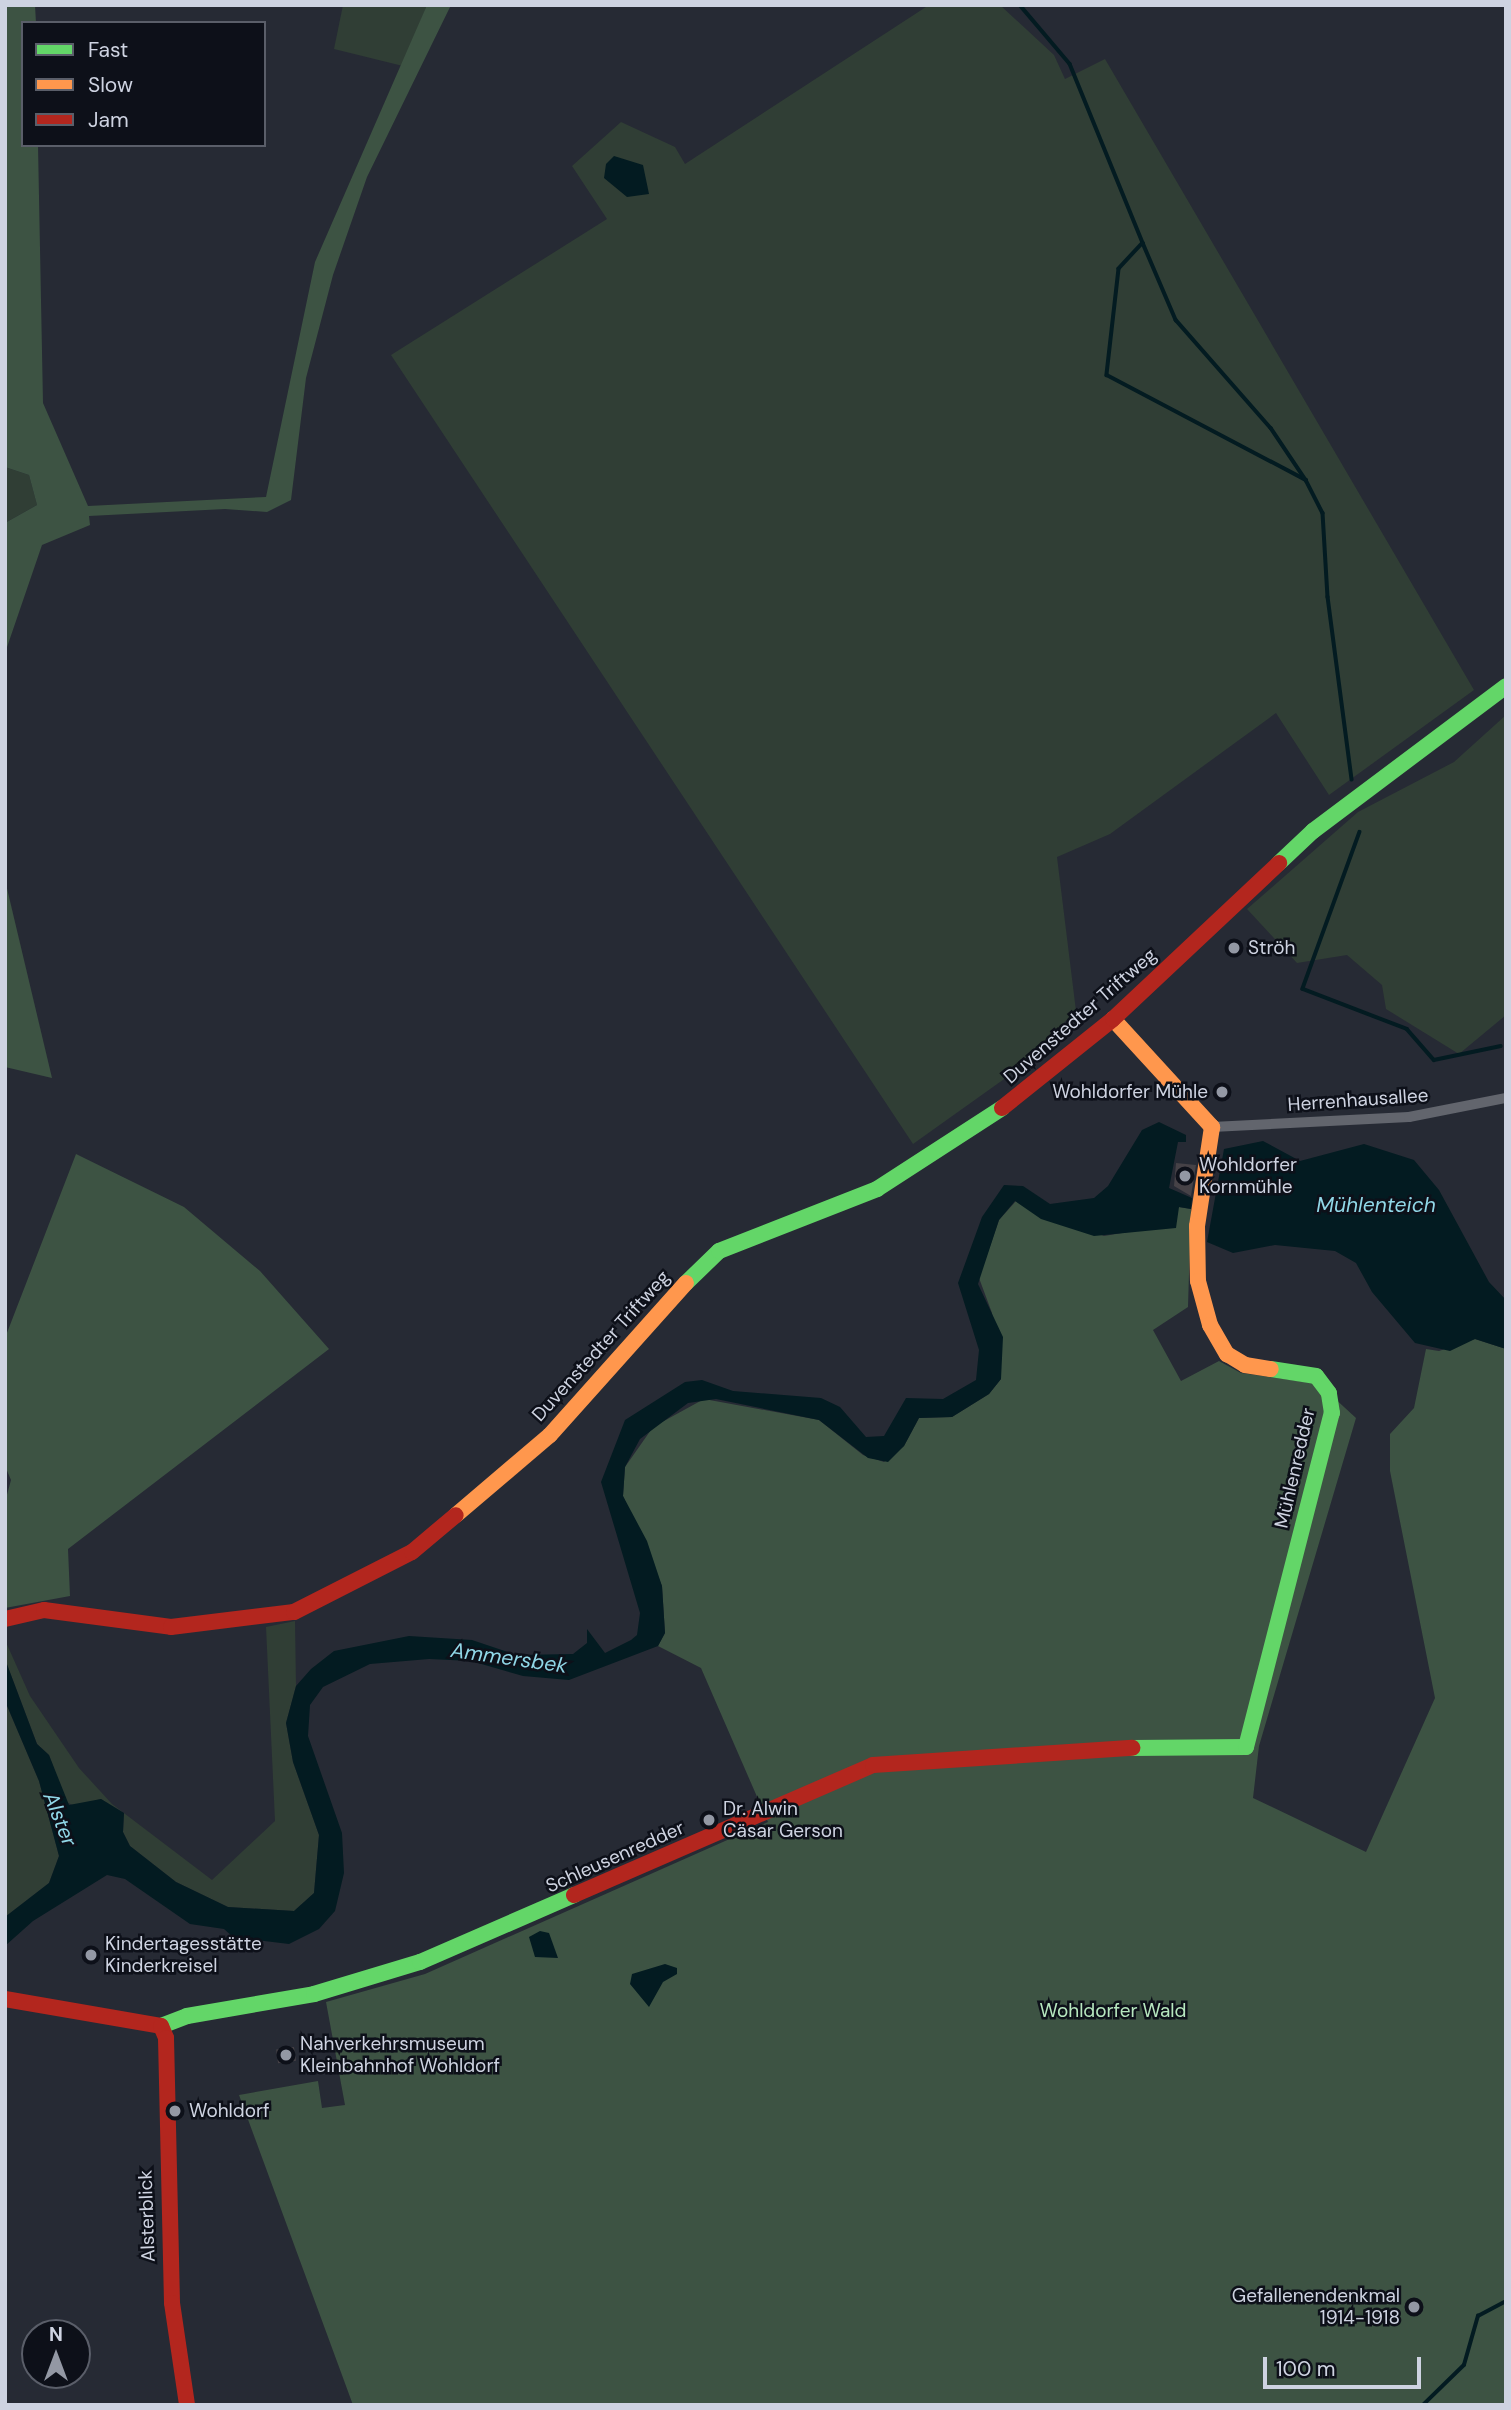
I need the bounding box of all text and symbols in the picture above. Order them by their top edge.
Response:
legend [21,21,266,147]
text: Fast [88,36,128,64]
text: Slow [88,71,133,99]
text: Jam [88,106,129,134]
place label: Ströh [1248,937,1295,959]
marker: Ströh [1226,940,1242,956]
street label: Duvenstedter Triftweg [999,943,1161,1089]
place label: Wohldorfer Mühle [1052,1081,1208,1103]
marker: Wohldorfer Mühle [1214,1084,1230,1100]
street label: Herrenhausallee [1287,1084,1429,1116]
place label: Wohldorfer Kornmühle [1199,1154,1297,1198]
marker: Wohldorfer Kornmühle [1177,1168,1193,1184]
water label: Mühlenteich [1316,1192,1436,1218]
street label: Duvenstedter Triftweg [527,1266,675,1426]
street label: Mühlenredder [1270,1406,1320,1530]
water label: Ammersbek [449,1637,569,1679]
water label: Alster [38,1788,82,1850]
place label: Dr. Alwin Cäsar Gerson [723,1798,843,1842]
marker: Dr. Alwin Cäsar Gerson [701,1812,717,1828]
street label: Schleusenredder [542,1816,688,1898]
place label: Kindertagesstätte Kinderkreisel [105,1933,262,1977]
marker: Kindertagesstätte Kinderkreisel [83,1947,99,1963]
park label: Wohldorfer Wald [1040,2000,1186,2022]
place label: Nahverkehrsmuseum Kleinbahnhof Wohldorf [300,2033,500,2077]
marker: Nahverkehrsmuseum Kleinbahnhof Wohldorf [278,2047,294,2063]
place label: Wohldorf [189,2100,270,2122]
marker: Wohldorf [167,2103,183,2119]
street label: Alsterblick [134,2170,160,2262]
place label: Gefallenendenkmal 1914-1918 [1232,2285,1400,2329]
marker: Gefallenendenkmal 1914-1918 [1406,2299,1422,2315]
north arrow [21,2319,91,2389]
text: N [49,2322,63,2347]
scale bar [1266,2344,1424,2388]
text: 100 m [1276,2355,1336,2383]

